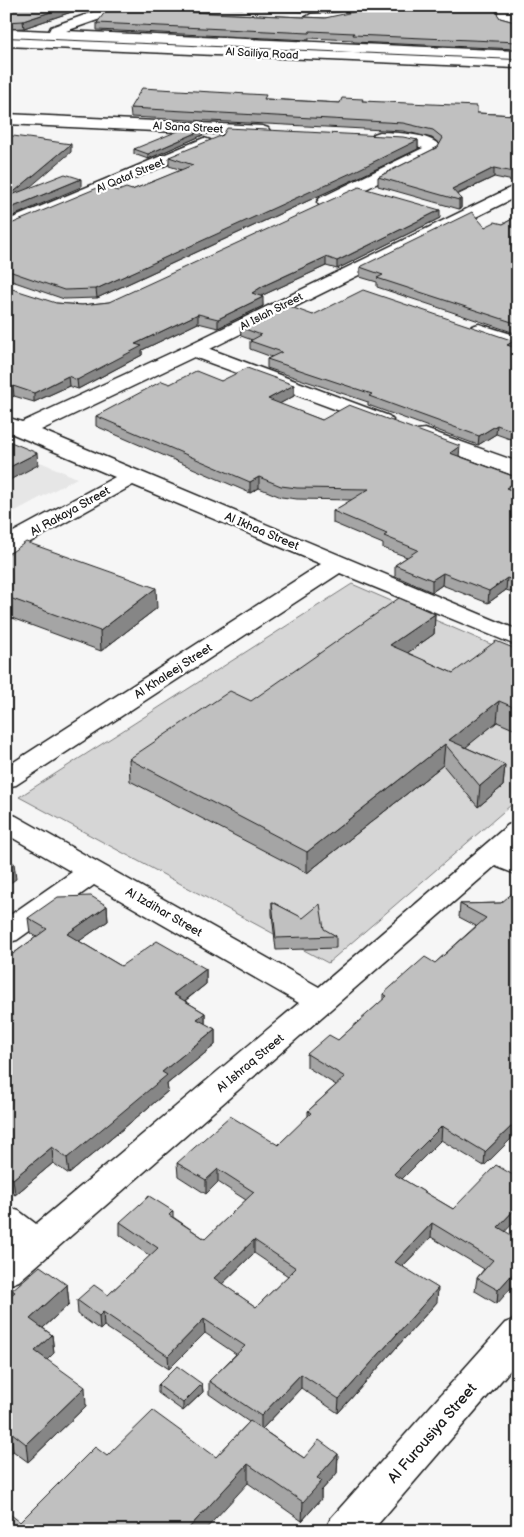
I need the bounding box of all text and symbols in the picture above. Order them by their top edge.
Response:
street label: Al Sailiya Road [225,45,299,62]
street label: Al Sana Street [153,119,224,136]
street label: Al Qataf Street [94,155,167,196]
street label: Al Islah Street [238,290,305,333]
street label: Al Rakaya Street [28,483,113,540]
street label: Al Ikhaa Street [222,509,301,554]
street label: Al Khaleej Street [131,640,215,702]
street label: Al Izdihar Street [123,884,205,941]
street label: Al Ishraq Street [214,1031,287,1096]
street label: Al Furousiya Street [384,1379,481,1487]

